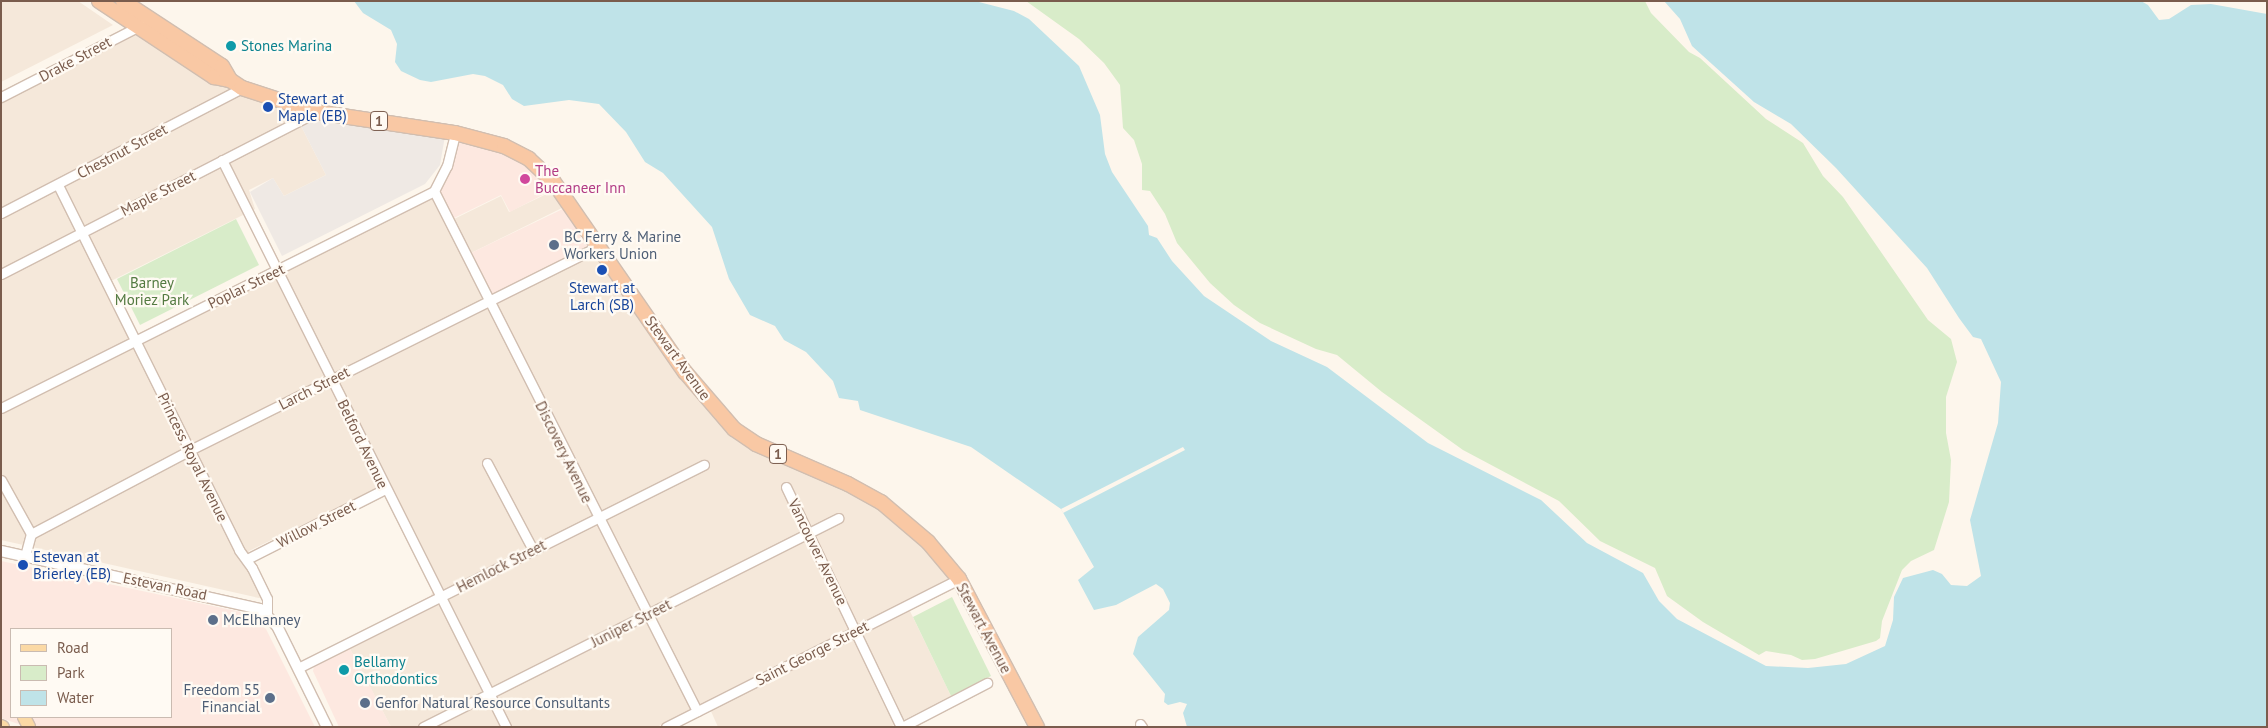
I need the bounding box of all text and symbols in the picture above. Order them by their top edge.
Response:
street label: Drake Street [36,32,114,86]
place label: Stones Marina [241,37,332,55]
marker: Stones Marina [225,40,237,52]
place label: Stewart at Maple (EB) [278,89,347,124]
marker: Stewart at Maple (EB) [262,101,274,113]
road number: 1 [369,110,389,132]
street label: Chestnut Street [74,120,170,182]
place label: The Buccaneer Inn [535,161,626,196]
street label: Maple Street [118,166,198,220]
marker: The Buccaneer Inn [519,173,531,185]
place label: BC Ferry & Marine Workers Union [564,227,682,262]
marker: BC Ferry & Marine Workers Union [548,239,560,251]
street label: Poplar Street [205,260,287,312]
marker: Stewart at Larch (SB) [596,264,608,276]
park label: Barney Moriez Park [115,273,189,308]
place label: Stewart at Larch (SB) [569,278,635,313]
street label: Stewart Avenue [641,312,715,404]
street label: Larch Street [275,362,353,414]
street label: Princess Royal Avenue [154,389,232,525]
street label: Belford Avenue [334,396,392,492]
street label: Discovery Avenue [531,398,597,506]
road number: 1 [768,442,788,466]
street label: Willow Street [273,496,359,552]
street label: Vancouver Avenue [784,496,852,608]
street label: Hemlock Street [453,536,549,596]
place label: Estevan at Brierley (EB) [33,547,111,582]
marker: Estevan at Brierley (EB) [17,559,29,571]
street label: Estevan Road [121,568,209,604]
street label: Stewart Avenue [953,579,1015,677]
street label: Juniper Street [588,595,674,651]
place label: McElhanney [223,611,300,629]
marker: McElhanney [207,614,219,626]
street label: Saint George Street [752,617,872,689]
legend [10,628,172,718]
text: Road [57,638,89,657]
place label: Bellamy Orthodontics [354,652,438,687]
text: Park [57,663,85,682]
marker: Bellamy Orthodontics [338,664,350,676]
place label: Freedom 55 Financial [183,680,260,715]
text: Water [57,688,94,707]
marker: Freedom 55 Financial [264,692,276,704]
place label: Genfor Natural Resource Consultants [375,694,610,712]
marker: Genfor Natural Resource Consultants [359,697,371,709]

